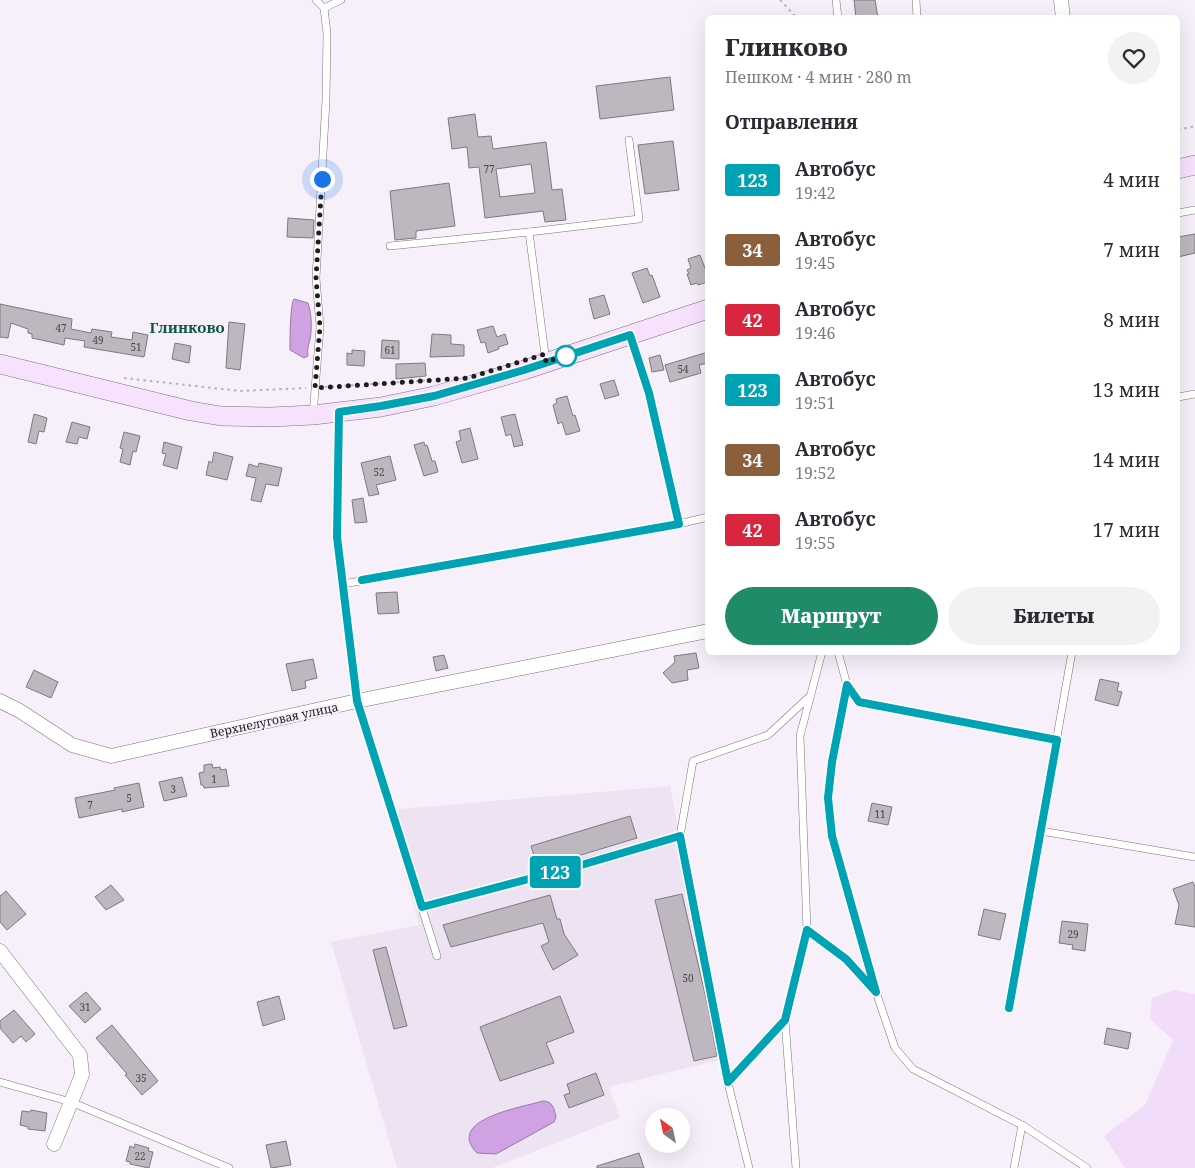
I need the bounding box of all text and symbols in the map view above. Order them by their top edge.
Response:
text: Глинково [725,30,848,63]
button: heart [1108,32,1160,84]
text: Пешком · 4 мин · 280 m [725,66,912,88]
text: Отправления [725,109,858,135]
text: Автобус [795,156,876,182]
house number: 77 [483,162,495,176]
your location [310,167,335,192]
text: 4 мин [1103,167,1160,193]
text: 123 [737,168,768,192]
text: 19:42 [795,182,835,204]
text: Автобус [795,226,876,252]
text: 7 мин [1103,237,1160,263]
text: 34 [742,238,763,262]
text: 19:45 [795,252,835,274]
text: Автобус [795,296,876,322]
text: 8 мин [1103,307,1160,333]
text: 42 [742,308,763,332]
district label: Глинково [149,317,225,337]
house number: 47 [55,321,67,335]
text: 19:46 [795,322,835,344]
house number: 49 [92,333,104,347]
house number: 51 [130,340,142,354]
house number: 61 [384,343,396,357]
unlabelled marker [555,345,577,367]
house number: 54 [677,362,689,376]
text: Автобус [795,366,876,392]
text: 13 мин [1093,377,1160,403]
text: 123 [737,378,768,402]
text: 19:51 [795,392,835,414]
text: Автобус [795,436,876,462]
text: 14 мин [1093,447,1160,473]
text: 34 [742,448,763,472]
text: 19:52 [795,462,835,484]
house number: 52 [373,465,385,479]
text: Автобус [795,506,876,532]
text: 17 мин [1093,517,1160,543]
text: 42 [742,518,763,542]
text: 19:55 [795,532,835,554]
button: Маршрут [725,587,938,645]
button: Билеты [948,587,1160,645]
street label: Верхнелуговая улица [208,698,340,742]
house number: 1 [211,772,217,786]
house number: 3 [170,782,176,796]
house number: 5 [126,791,132,805]
house number: 7 [87,798,93,812]
house number: 11 [874,807,886,821]
line badge: 123 [526,856,584,888]
text: 123 [540,860,570,884]
house number: 29 [1067,927,1079,941]
house number: 50 [682,971,694,985]
house number: 31 [79,1000,91,1014]
house number: 35 [135,1071,147,1085]
north arrow [645,1108,690,1152]
map controls [645,1108,690,1153]
house number: 22 [134,1149,146,1163]

